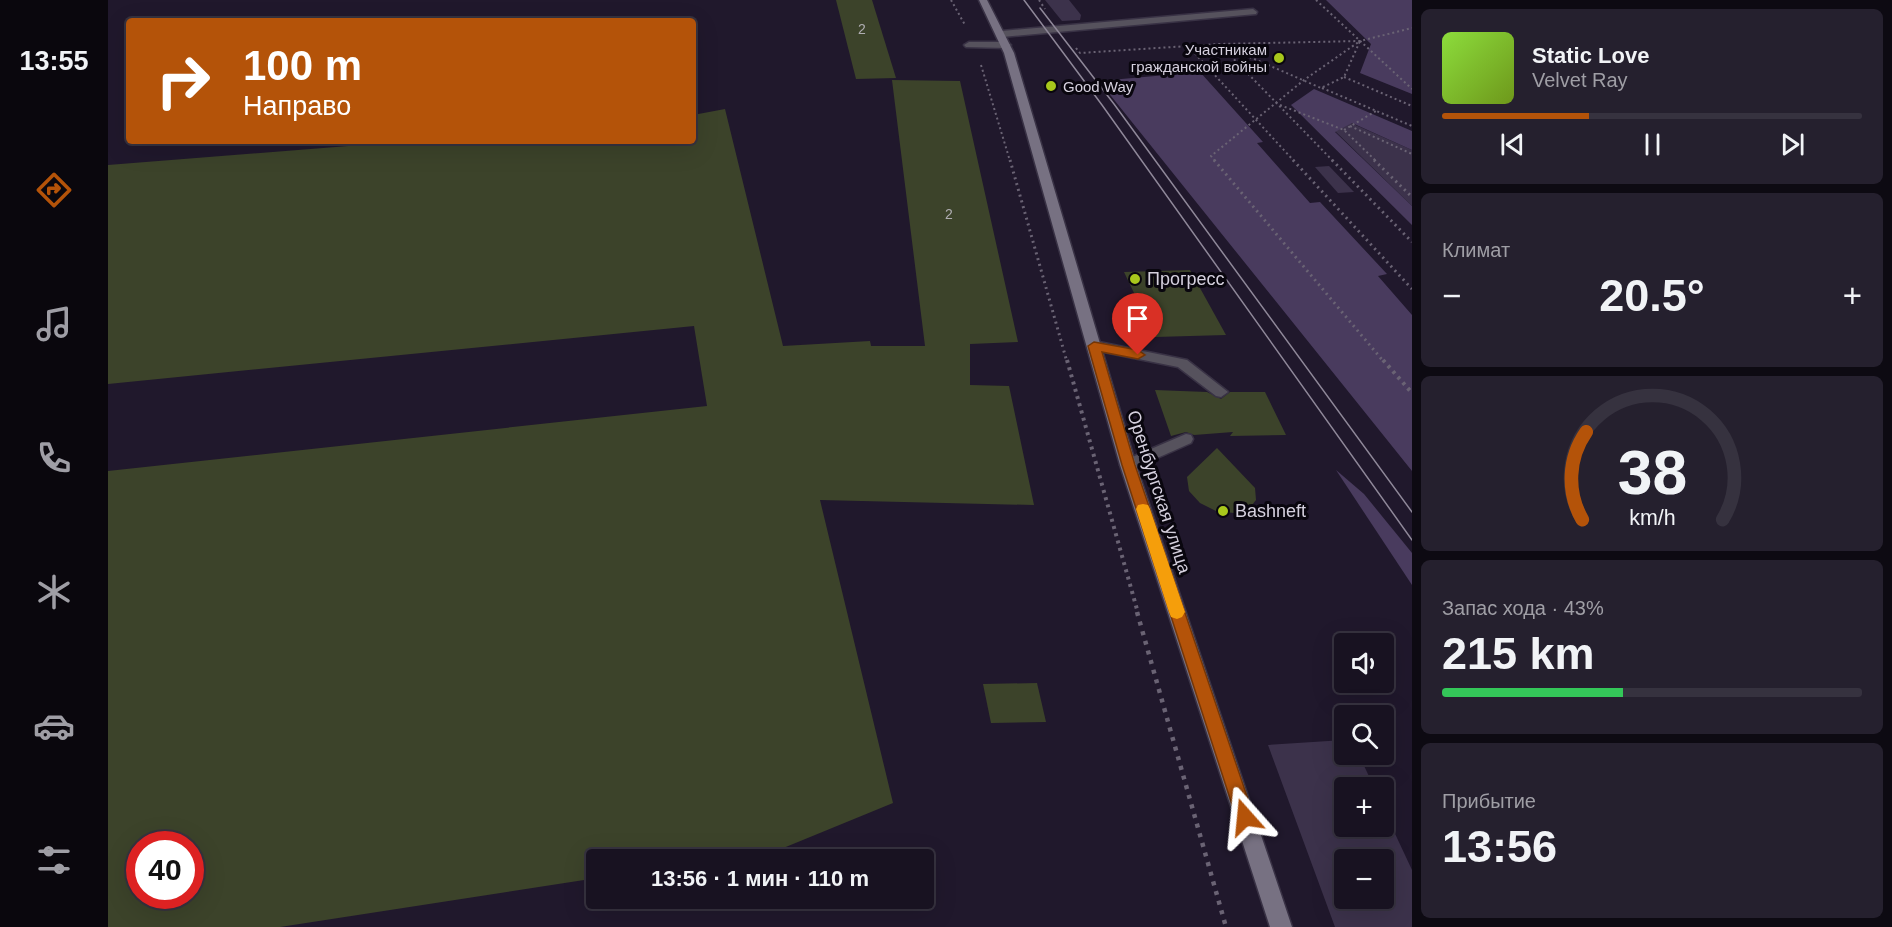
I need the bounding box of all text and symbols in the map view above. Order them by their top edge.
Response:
house number: 2 [858,21,866,37]
place label: Участникам гражданской войны [1131,41,1267,75]
icon: right [144,42,222,120]
text: 100 m [243,42,362,89]
text: Static Love [1532,43,1649,68]
text: 13:55 [19,46,89,76]
marker: Участникам гражданской войны [1272,51,1286,65]
text: Velvet Ray [1532,69,1628,91]
place label: Good Way [1063,78,1134,95]
marker: Good Way [1044,79,1058,93]
text: Направо [243,91,351,121]
icon: previous [1496,128,1529,161]
icon: pause [1636,128,1669,161]
icon: next [1776,128,1809,161]
icon: directions [33,169,75,211]
house number: 2 [945,206,953,222]
text: Климат [1442,239,1510,261]
place label: Прогресс [1147,269,1225,289]
text: 20.5° [1599,270,1705,321]
marker: Прогресс [1128,272,1142,286]
text: − [1442,277,1461,314]
text: + [1843,277,1862,314]
pin [1112,293,1163,355]
icon: arrive [1121,302,1154,335]
icon: music [33,303,75,345]
street label: Оренбургская улица [1123,408,1195,577]
icon: phone [33,437,75,479]
text: 38 [1617,439,1687,508]
place label: Bashneft [1235,501,1306,521]
marker: Bashneft [1216,504,1230,518]
text: km/h [1629,507,1675,531]
icon: climate [33,571,75,613]
text: Запас хода · 43% [1442,597,1604,619]
text: 215 km [1442,628,1595,679]
map controls [1334,633,1394,909]
button: sound [1334,633,1394,693]
icon: car [33,705,75,747]
button: search [1334,705,1394,765]
button: + [1334,777,1394,837]
position arrow [1213,785,1277,849]
text: Прибытие [1442,790,1536,812]
text: 13:56 [1442,821,1557,872]
speed limit sign: 40 [126,831,204,909]
icon: filters [33,839,75,881]
button: − [1334,849,1394,909]
text: 13:56 · 1 мин · 110 m [651,866,869,891]

